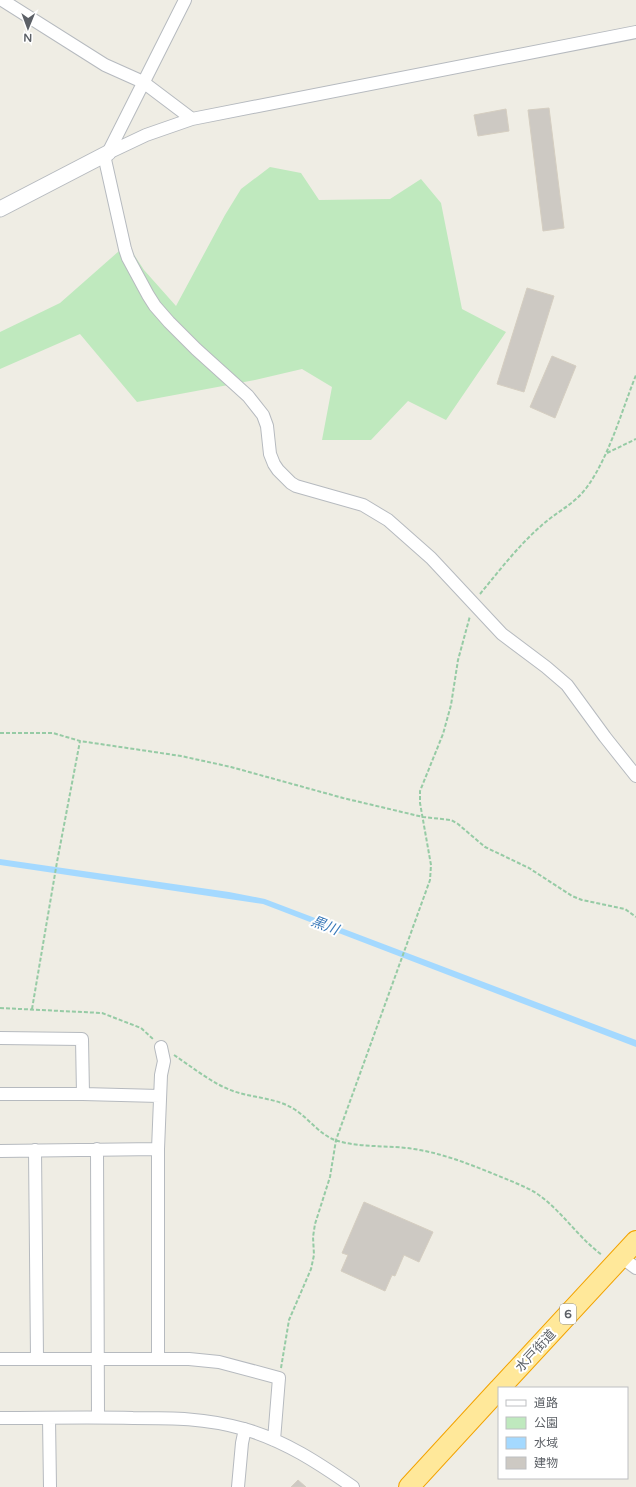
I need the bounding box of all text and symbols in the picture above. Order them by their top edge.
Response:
north arrow [8,8,48,48]
text: N [23,31,32,44]
water label: 黒川 [309,913,343,939]
road number: 6 [560,1304,576,1324]
street label: 水戸街道 [512,1326,559,1375]
legend [498,1387,628,1479]
text: 道路 [534,1396,558,1410]
text: 公園 [534,1416,558,1430]
text: 水域 [534,1436,558,1450]
text: 建物 [534,1456,558,1470]

